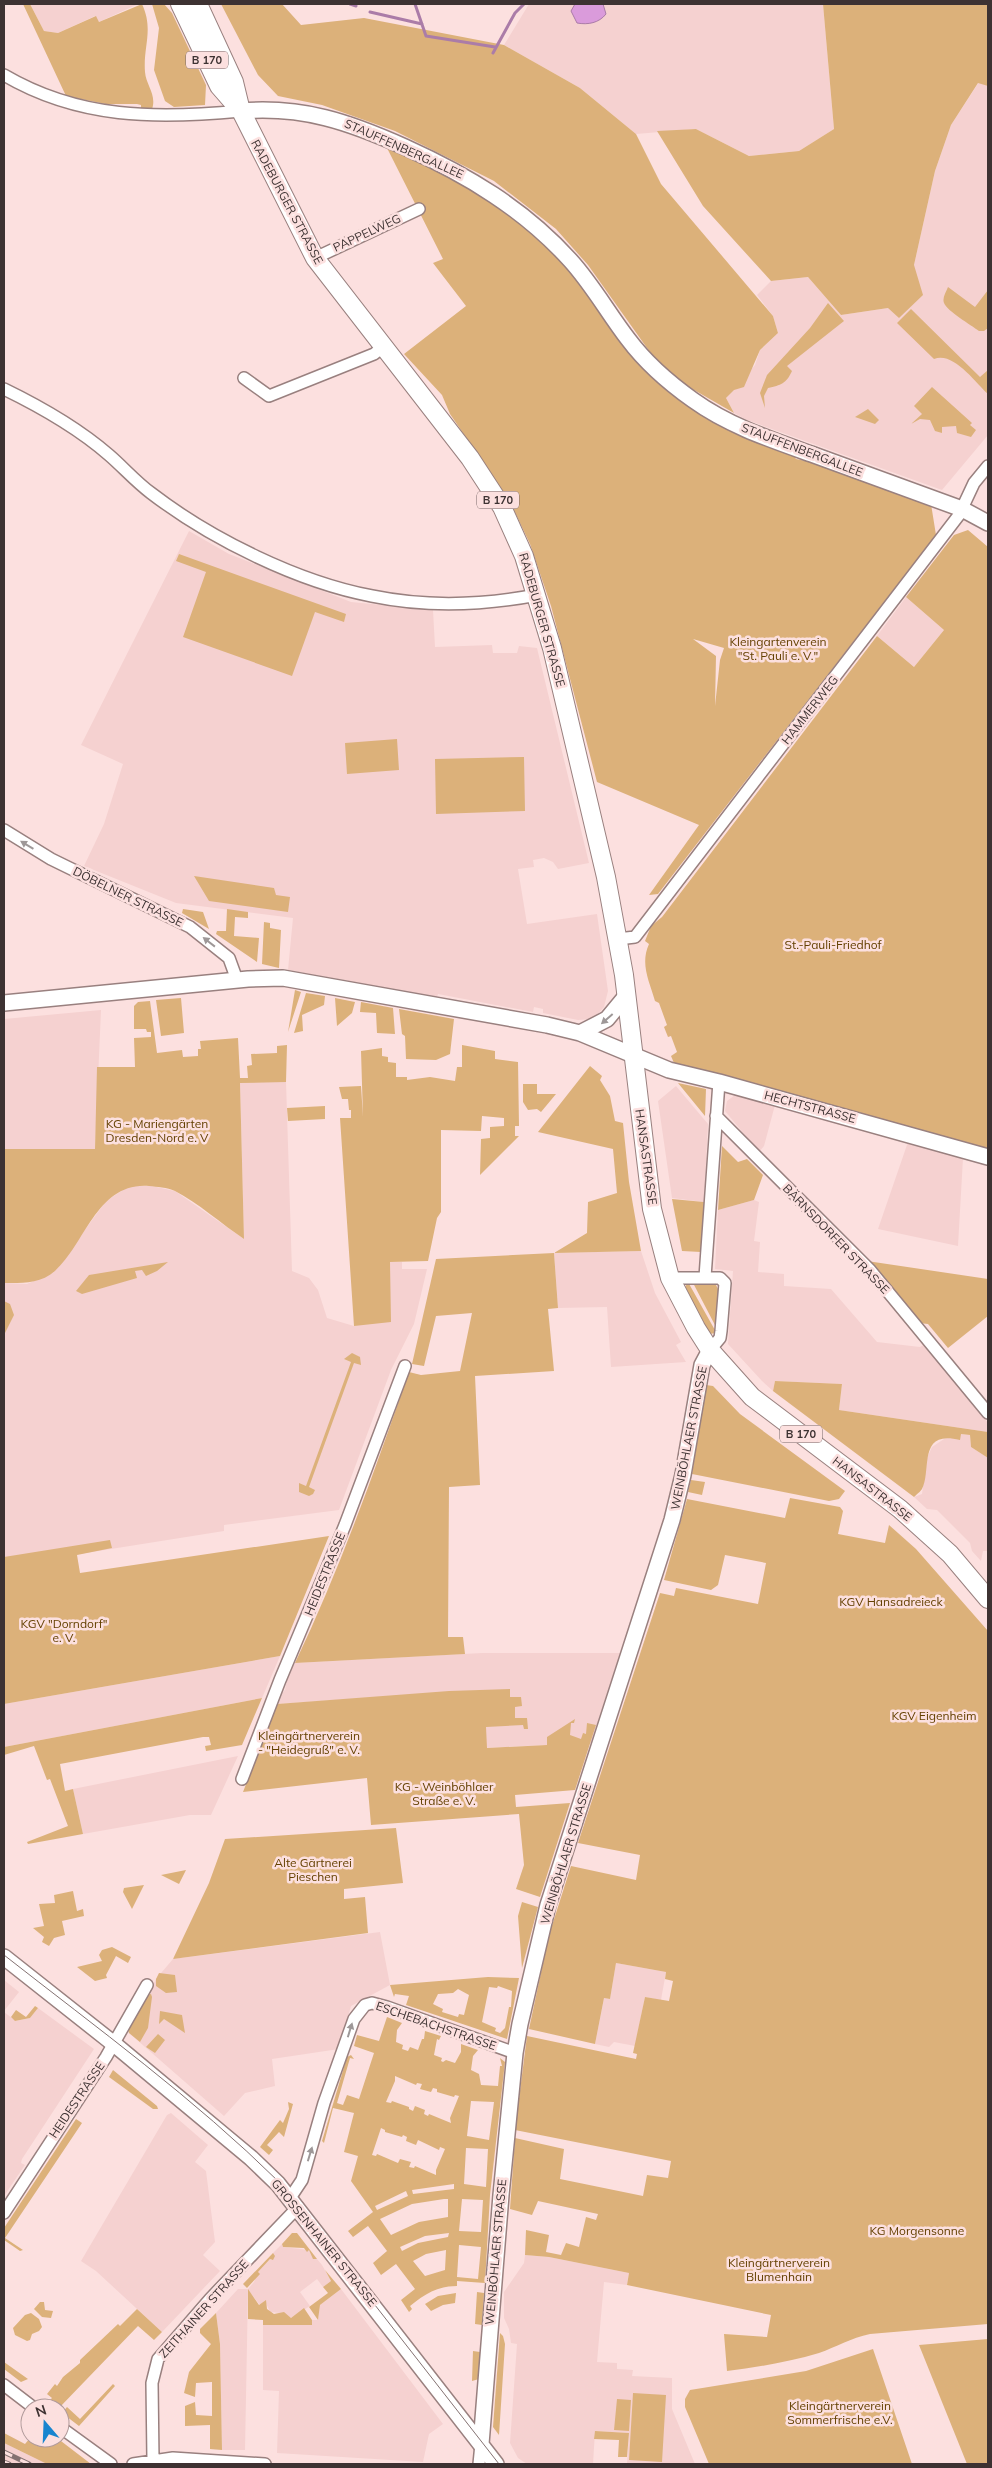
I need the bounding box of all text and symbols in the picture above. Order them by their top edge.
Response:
road number: B 170 [186,52,228,68]
street label: STAUFFENBERGALLEE [342,115,466,182]
street label: RADEBURGER STRASSE [248,137,327,267]
street label: PAPPELWEG [331,210,403,255]
street label: STAUFFENBERGALLEE [739,419,865,480]
road number: B 170 [477,492,519,508]
street label: RADEBURGER STRASSE [516,551,569,689]
park label: Kleingartenverein "St. Pauli e. V." [729,634,827,663]
street label: HAMMERWEG [778,672,841,747]
one-way arrow [21,840,34,849]
street label: DÖBELNER STRASSE [71,863,186,930]
one-way arrow [203,937,216,948]
park label: St.-Pauli-Friedhof [784,937,883,952]
one-way arrow [601,1013,613,1025]
street label: HECHTSTRASSE [763,1087,857,1126]
street label: HANSASTRASSE [632,1108,661,1206]
park label: KG - Mariengärten Dresden-Nord e. V [106,1116,209,1145]
street label: BÄRNSDORFER STRASSE [780,1181,893,1297]
street label: WEINBÖHLAER STRASSE [667,1365,710,1511]
road number: B 170 [780,1426,822,1442]
street label: HANSASTRASSE [830,1453,915,1524]
street label: HEIDESTRASSE [301,1530,348,1618]
park label: KGV Hansadreieck [839,1594,944,1609]
park label: KGV "Dorndorf" e. V. [21,1616,107,1645]
park label: KGV Eigenheim [891,1708,977,1723]
park label: Kleingärtnerverein - "Heidegruß" e. V. [258,1728,360,1757]
park label: KG - Weinböhlaer Straße e. V. [395,1779,494,1808]
street label: WEINBÖHLAER STRASSE [537,1782,594,1926]
park label: Alte Gärtnerei Pieschen [274,1855,352,1884]
street label: ESCHEBACHSTRASSE [374,1998,498,2053]
one-way arrow [347,2023,355,2038]
street label: HEIDESTRASSE [46,2059,108,2141]
one-way arrow [307,2146,314,2161]
street label: GROSSENHAINER STRASSE [268,2176,380,2309]
street label: WEINBÖHLAER STRASSE [482,2178,509,2325]
park label: KG Morgensonne [870,2223,964,2238]
park label: Kleingärtnerverein Blumenhain [728,2255,830,2284]
street label: ZEITHAINER STRASSE [156,2257,252,2361]
north arrow [20,2398,70,2448]
park label: Kleingärtnerverein Sommerfrische e.V. [787,2398,893,2427]
text: N [33,2400,49,2421]

